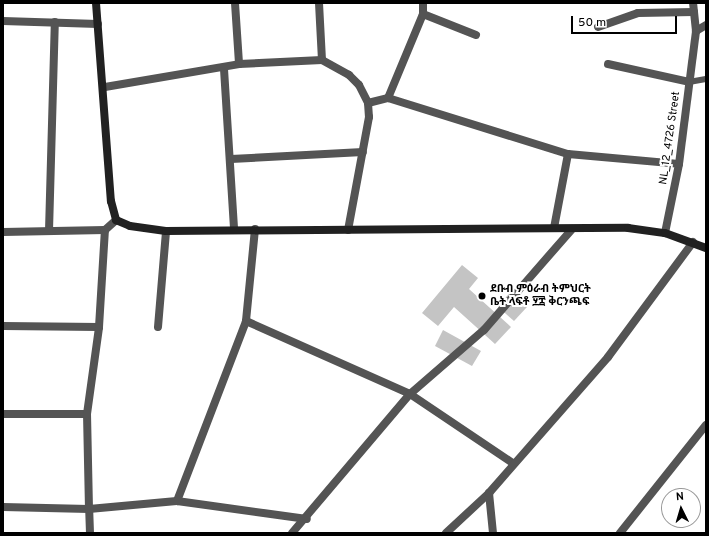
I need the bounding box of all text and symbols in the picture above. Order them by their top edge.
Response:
scale bar [573,8,679,34]
text: 50 m [578,15,606,31]
street label: NL_12_4726 Street [657,91,683,185]
place label: ደቡብ ምዕራብ ትምህርት ቤት ላፍቶ ፶፰ ቅርንጫፍ [490,283,591,309]
marker: ደቡብ ምዕራብ ትምህርት ቤት ላፍቶ ፶፰ ቅርንጫፍ [477,291,487,301]
north arrow [661,488,701,528]
text: N [675,490,685,504]

